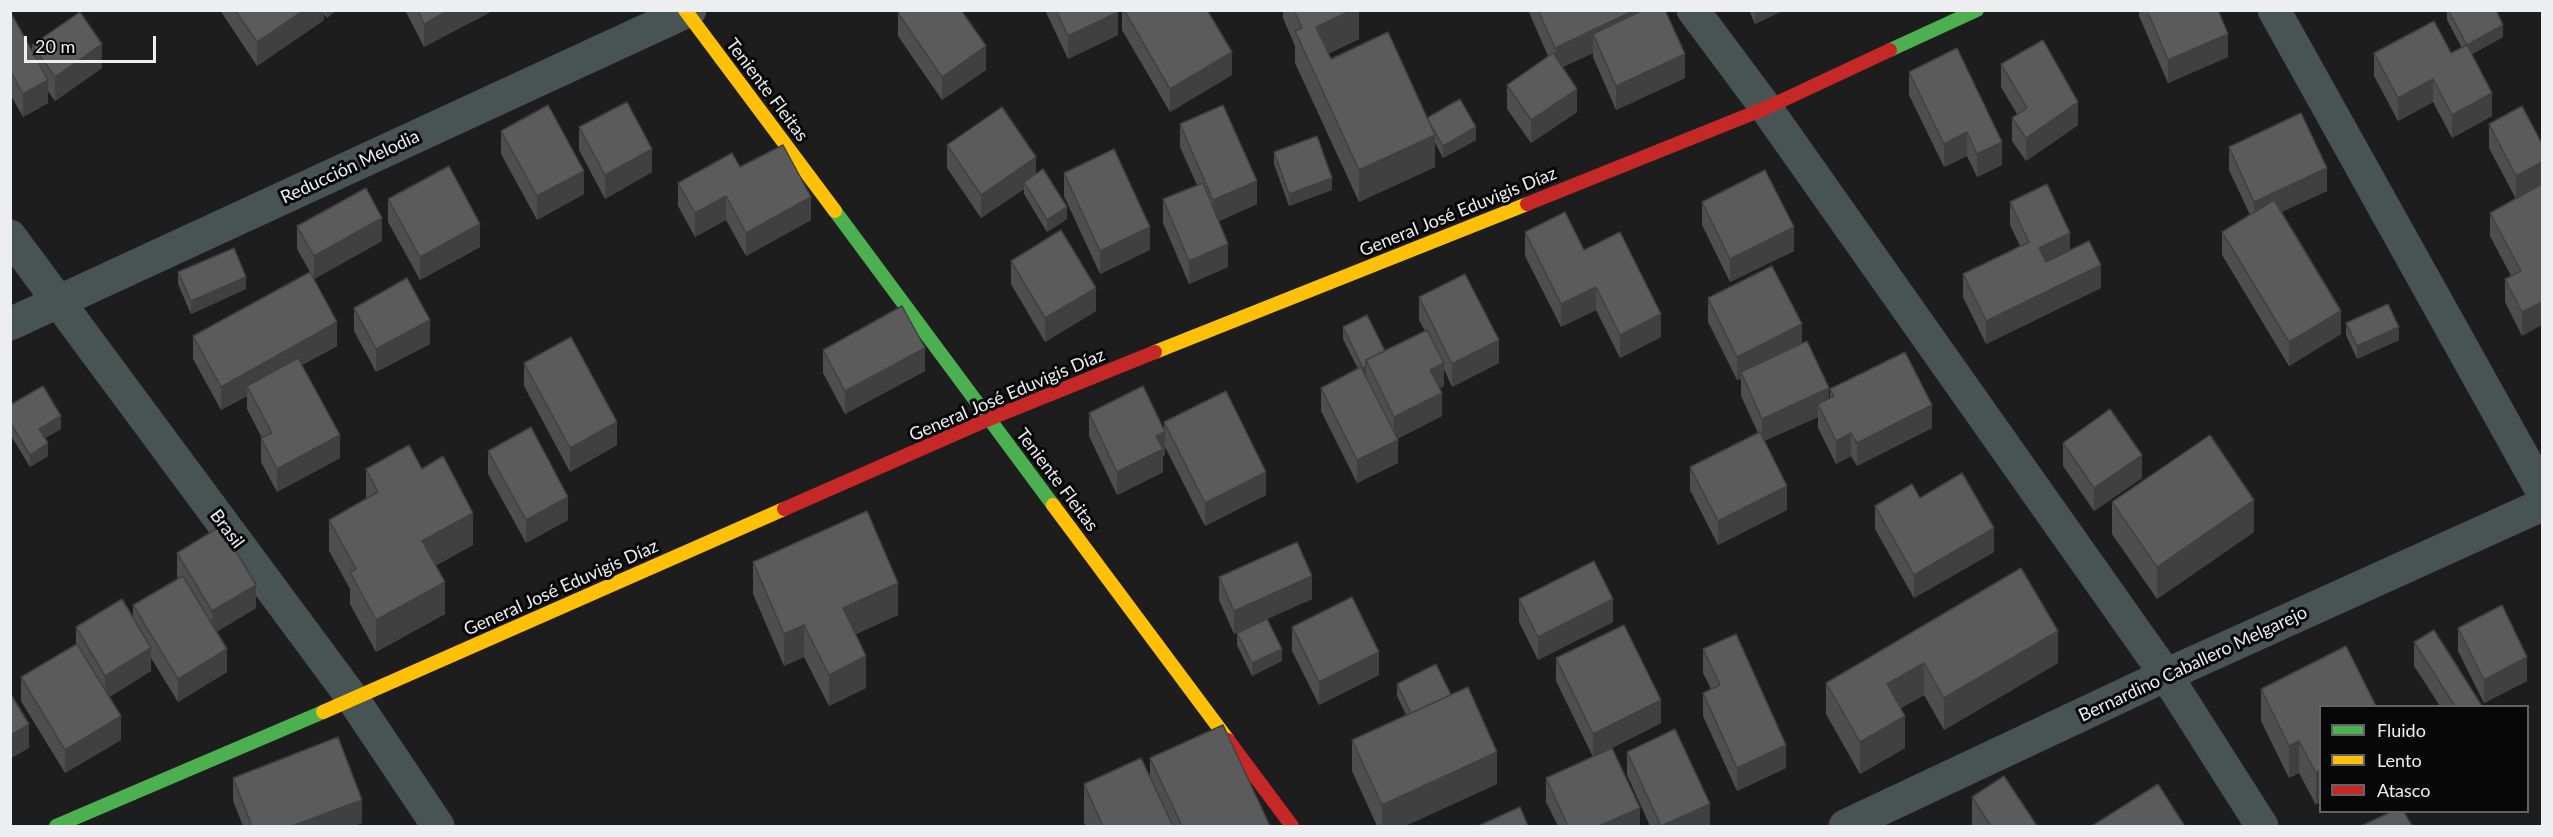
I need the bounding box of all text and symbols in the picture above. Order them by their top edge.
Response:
scale bar [27,24,159,62]
street label: Teniente Fleitas [721,34,813,146]
text: 20 m [35,35,75,57]
street label: Reducción Melodia [277,125,423,209]
street label: General José Eduvigis Díaz [1356,163,1560,261]
street label: General José Eduvigis Díaz [906,344,1108,446]
street label: Teniente Fleitas [1011,424,1103,536]
street label: Brasil [205,505,249,553]
street label: General José Eduvigis Díaz [460,535,662,641]
street label: Bernardino Caballero Melgarejo [2075,601,2311,727]
legend [2319,705,2529,813]
text: Fluido [2377,719,2426,741]
text: Lento [2377,749,2422,771]
text: Atasco [2377,779,2430,801]

